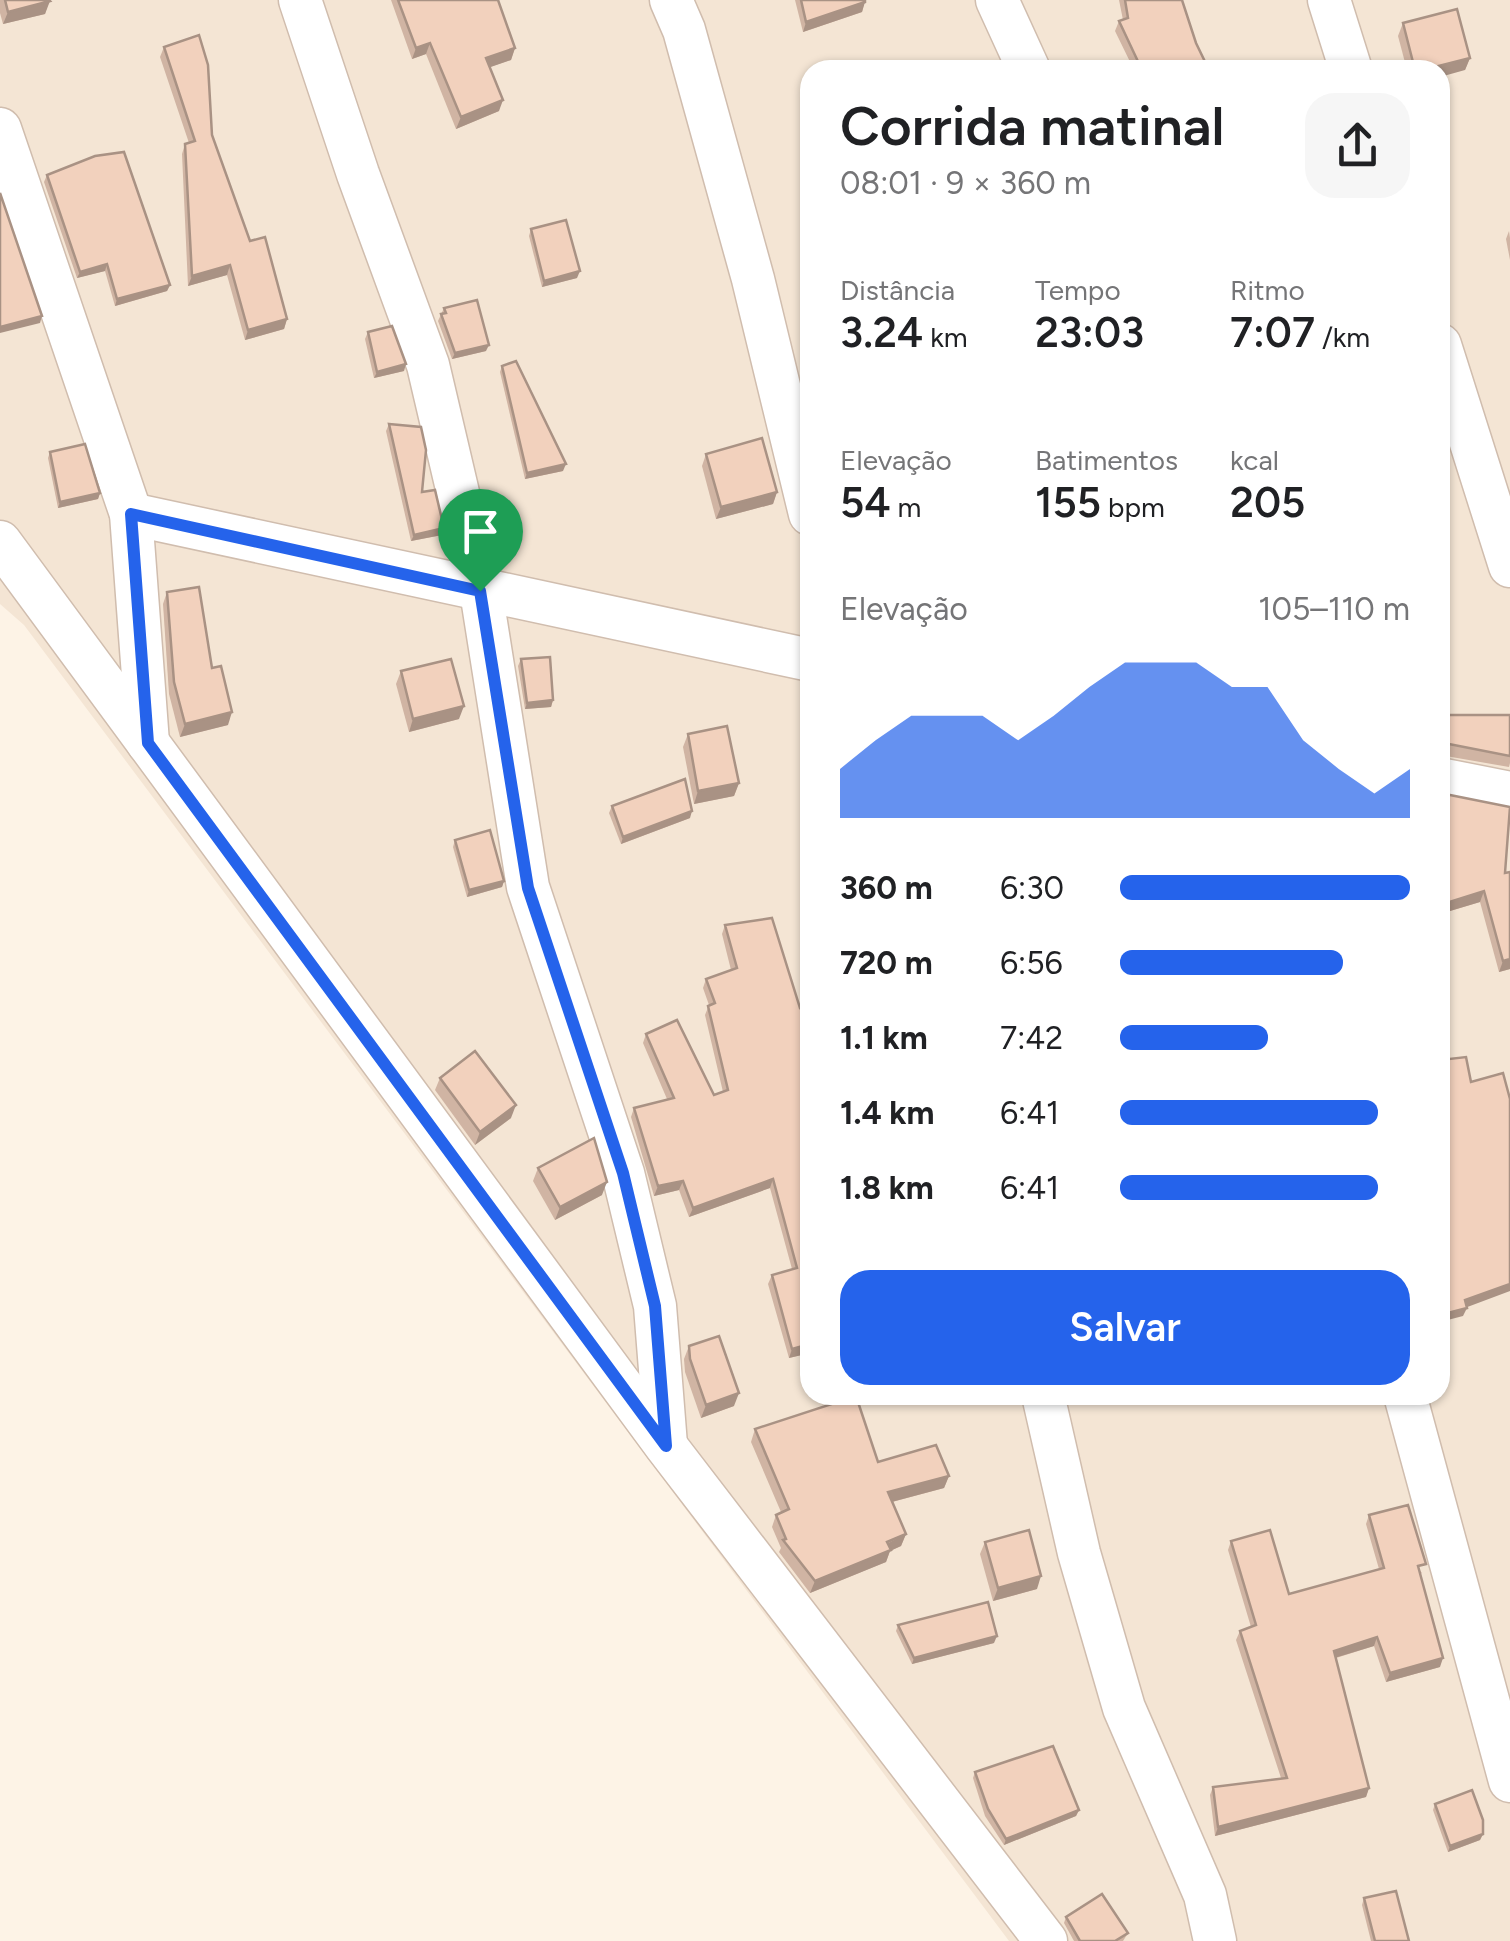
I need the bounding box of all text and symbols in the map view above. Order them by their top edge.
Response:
text: Corrida matinal [840,93,1225,159]
button: share [1305,93,1410,198]
text: 08:01 · 9 × 360 m [840,164,1091,202]
text: Distância [840,273,955,307]
text: Tempo [1035,273,1121,307]
text: Ritmo [1230,273,1305,307]
text: 3.24 [840,307,923,358]
text: 23:03 [1035,307,1144,358]
text: 7:07 [1230,307,1315,358]
text: km [923,320,968,354]
text: /km [1315,320,1370,354]
text: Elevação [840,443,952,477]
text: Batimentos [1035,443,1178,477]
text: kcal [1230,443,1279,477]
text: 54 [840,477,891,528]
text: 155 [1035,477,1101,528]
text: 205 [1230,477,1305,528]
pin [438,489,523,592]
text: m [891,490,921,524]
text: bpm [1101,490,1165,524]
icon: arrive [453,504,508,559]
text: Elevação [840,590,968,628]
text: 105–110 m [1258,590,1410,628]
text: 360 m [840,869,933,907]
text: 6:30 [1000,869,1064,907]
text: 720 m [840,944,933,982]
text: 6:56 [1000,944,1063,982]
text: 1.1 km [840,1019,928,1057]
text: 7:42 [1000,1019,1063,1057]
text: 1.4 km [840,1094,934,1132]
text: 6:41 [1000,1094,1059,1132]
text: 1.8 km [840,1169,934,1207]
text: 6:41 [1000,1169,1059,1207]
button: Salvar [840,1270,1410,1385]

